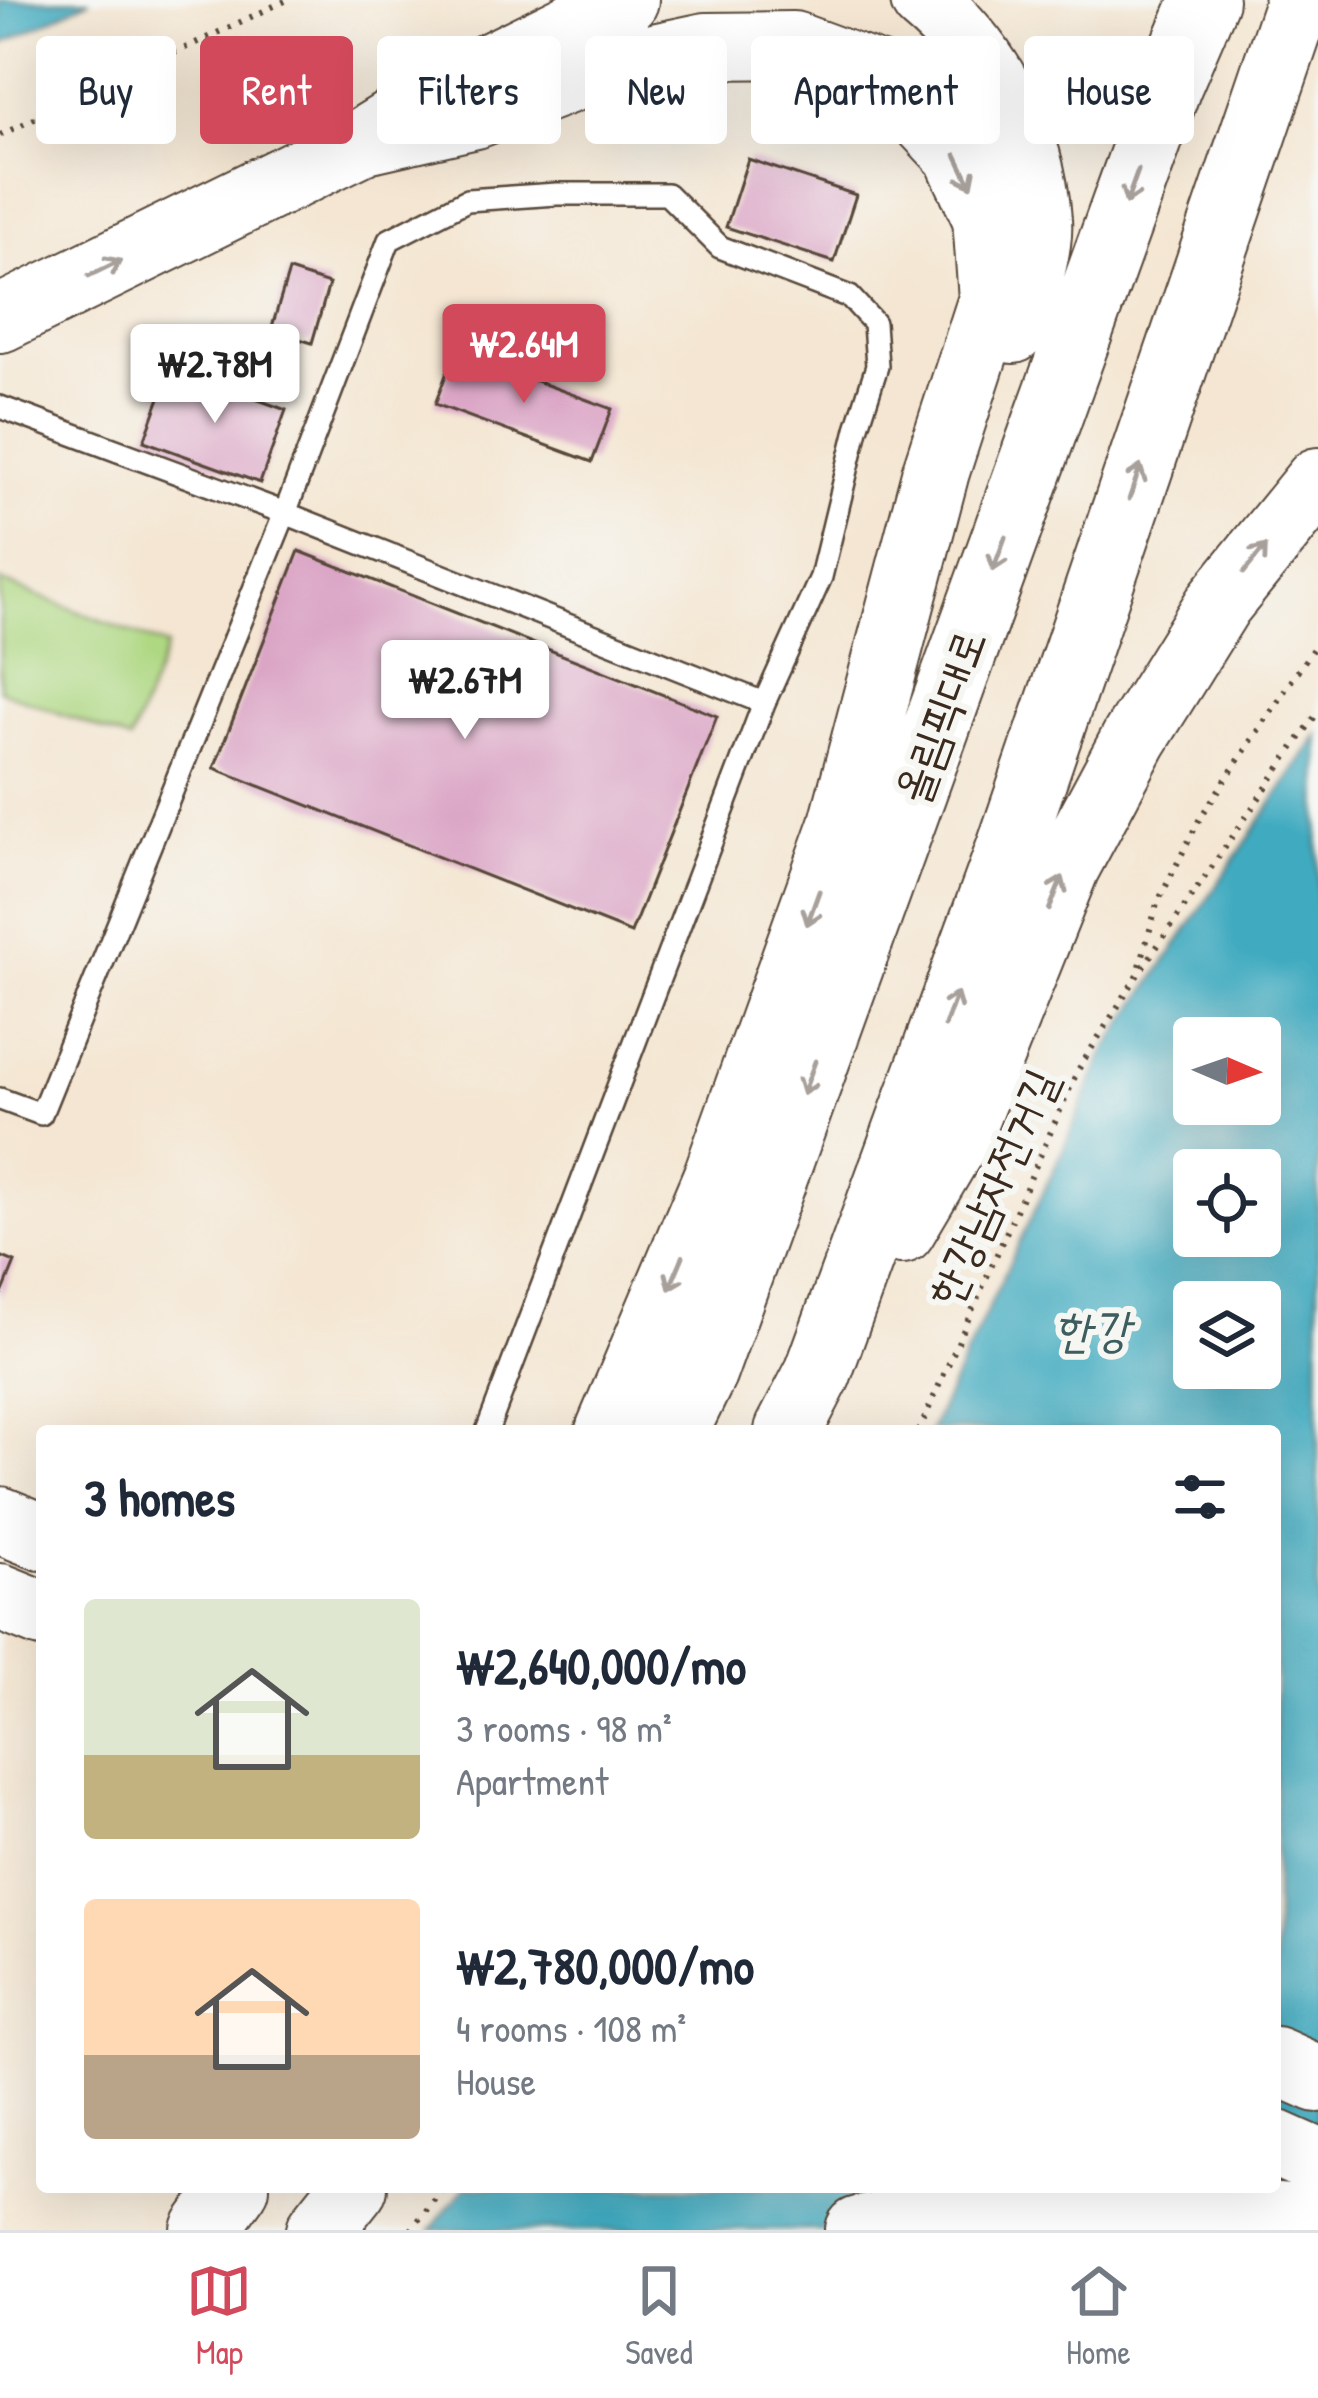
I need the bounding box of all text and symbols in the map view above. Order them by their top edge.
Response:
chip: Buy [36,36,176,144]
chip: Rent [200,36,353,144]
chip: Filters [377,36,561,144]
chip: New [585,36,727,144]
chip: Apartment [751,36,1000,144]
chip: House [1024,36,1194,144]
one-way arrow [954,152,976,188]
one-way arrow [1120,168,1141,205]
one-way arrow [86,256,122,278]
pin: ₩2.64M [426,304,622,406]
text: ₩2.64M [469,316,579,369]
pin: ₩2.78M [117,324,313,426]
text: ₩2.78M [157,336,273,389]
one-way arrow [1125,464,1147,502]
one-way arrow [987,534,1008,571]
one-way arrow [1241,543,1268,575]
street label: 올림픽대로 [880,620,999,811]
pin: ₩2.67M [367,640,563,742]
text: ₩2.67M [408,652,522,705]
one-way arrow [1047,875,1068,912]
one-way arrow [801,889,822,926]
one-way arrow [942,991,963,1028]
north arrow [1173,1017,1281,1125]
map controls [1173,1017,1281,1389]
one-way arrow [797,1059,818,1096]
street label: 한강남자전거길 [912,1059,1071,1315]
button: locate [1173,1149,1281,1257]
one-way arrow [664,1253,685,1290]
button: layers [1173,1281,1281,1389]
water label: 한강 [1053,1296,1136,1361]
text: 3 homes [84,1463,235,1532]
icon: filters [1167,1464,1233,1530]
text: ₩2,640,000/mo [456,1631,746,1700]
icon: home [180,1647,324,1791]
text: 3 rooms · 98 m² [456,1701,672,1754]
text: Apartment [456,1754,609,1807]
text: ₩2,780,000/mo [456,1931,754,2000]
icon: home [180,1947,324,2091]
text: 4 rooms · 108 m² [456,2001,686,2054]
text: House [456,2054,536,2107]
tab: Map [186,2258,252,2374]
tab: Saved [625,2258,693,2374]
tab: Home [1066,2258,1132,2374]

